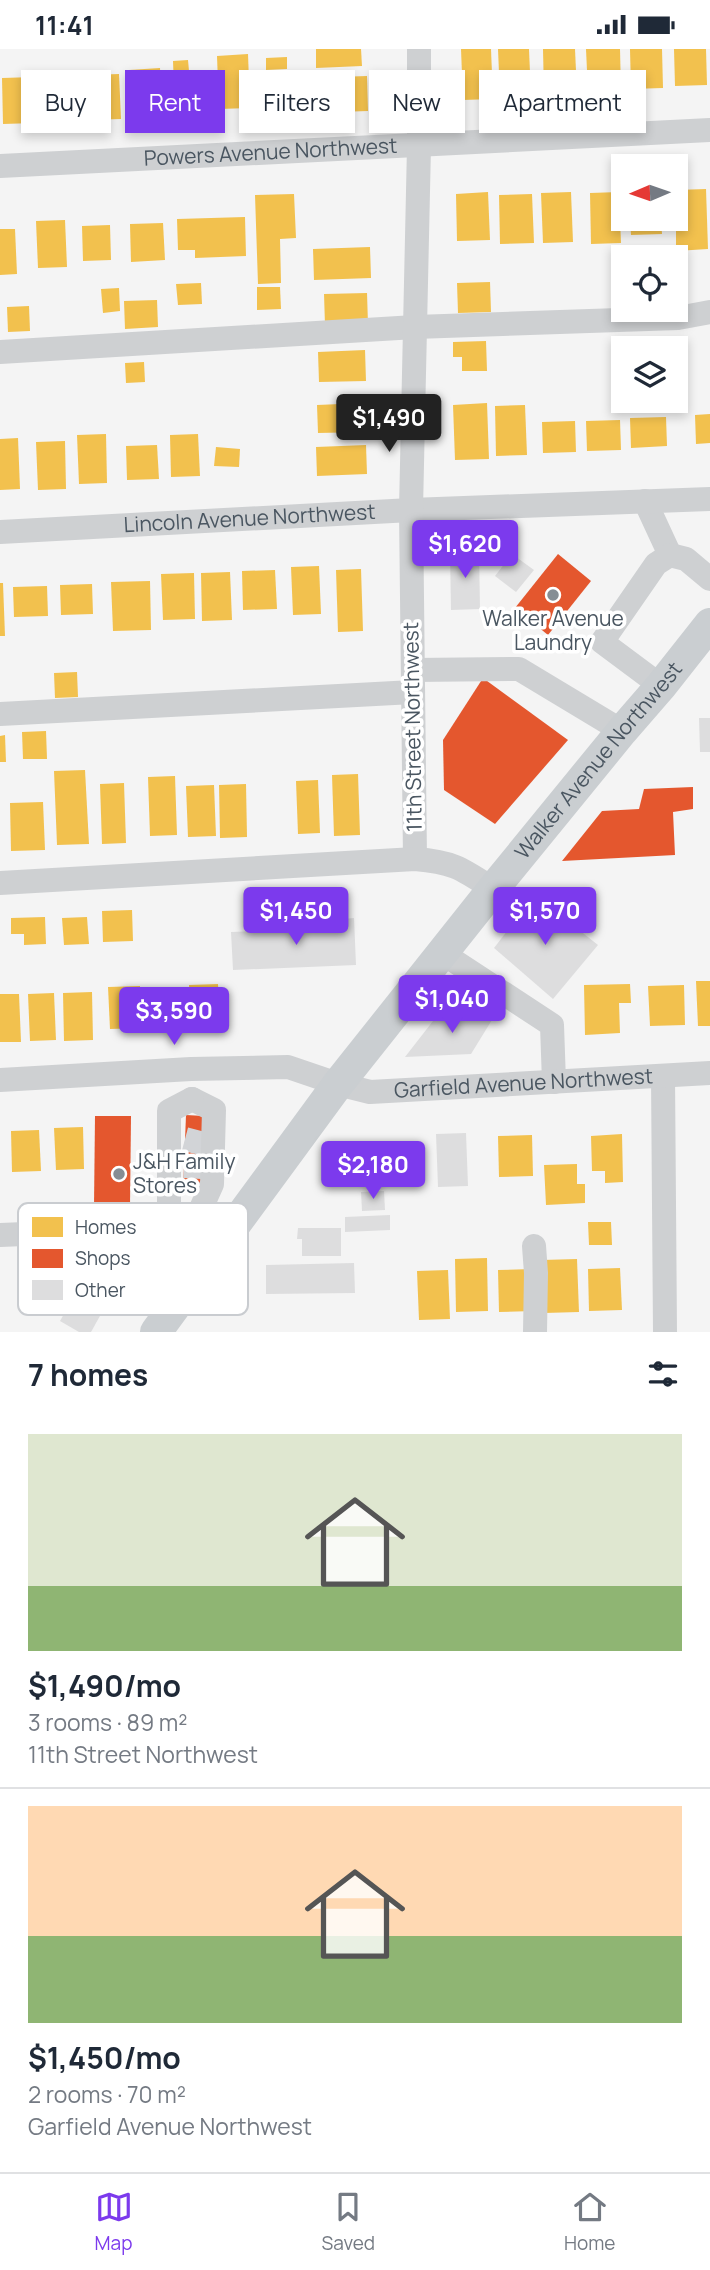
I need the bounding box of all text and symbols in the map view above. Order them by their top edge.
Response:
text: 11:41 [35,7,94,43]
chip: Buy [21,70,111,133]
chip: Rent [125,70,225,133]
chip: Filters [239,70,355,133]
chip: New [369,70,465,133]
chip: Apartment [479,70,646,133]
street label: Powers Avenue Northwest [143,131,398,172]
north arrow [611,154,688,231]
map controls [611,154,688,413]
button: locate [611,245,688,322]
button: layers [611,336,688,413]
pin: $1,490 [332,395,446,454]
text: $1,490 [352,401,426,433]
street label: Lincoln Avenue Northwest [123,497,376,538]
pin: $1,620 [408,521,522,580]
text: $1,620 [428,527,502,559]
marker: Walker Avenue Laundry [545,587,561,603]
place label: Walker Avenue Laundry [482,604,624,656]
street label: 11th Street Northwest [396,622,428,832]
street label: Walker Avenue Northwest [508,656,688,865]
pin: $1,450 [239,887,353,947]
pin: $1,570 [488,887,602,947]
text: $1,450 [259,894,333,926]
text: $1,570 [509,894,581,926]
pin: $1,040 [395,975,509,1035]
text: $1,040 [415,982,489,1014]
pin: $3,590 [117,988,231,1047]
text: $3,590 [135,994,213,1026]
street label: Garfield Avenue Northwest [393,1061,654,1104]
pin: $2,180 [316,1141,430,1201]
place label: J&H Family Stores [133,1147,236,1199]
text: $2,180 [337,1148,409,1180]
marker: J&H Family Stores [111,1166,127,1182]
legend [18,1203,248,1315]
text: Homes [75,1214,136,1240]
text: Shops [75,1245,130,1271]
text: Other [75,1277,126,1303]
text: 7 homes [28,1354,148,1395]
icon: filters [644,1355,682,1393]
icon: home [292,1479,418,1605]
text: $1,490/mo [28,1665,181,1706]
text: 3 rooms · 89 m² [28,1706,188,1738]
text: 11th Street Northwest [28,1738,258,1770]
icon: home [292,1851,418,1977]
text: $1,450/mo [28,2037,181,2078]
text: 2 rooms · 70 m² [28,2078,186,2110]
text: Garfield Avenue Northwest [28,2110,312,2142]
tab: Map [95,2188,133,2256]
tab: Saved [322,2188,375,2256]
tab: Home [564,2188,615,2256]

